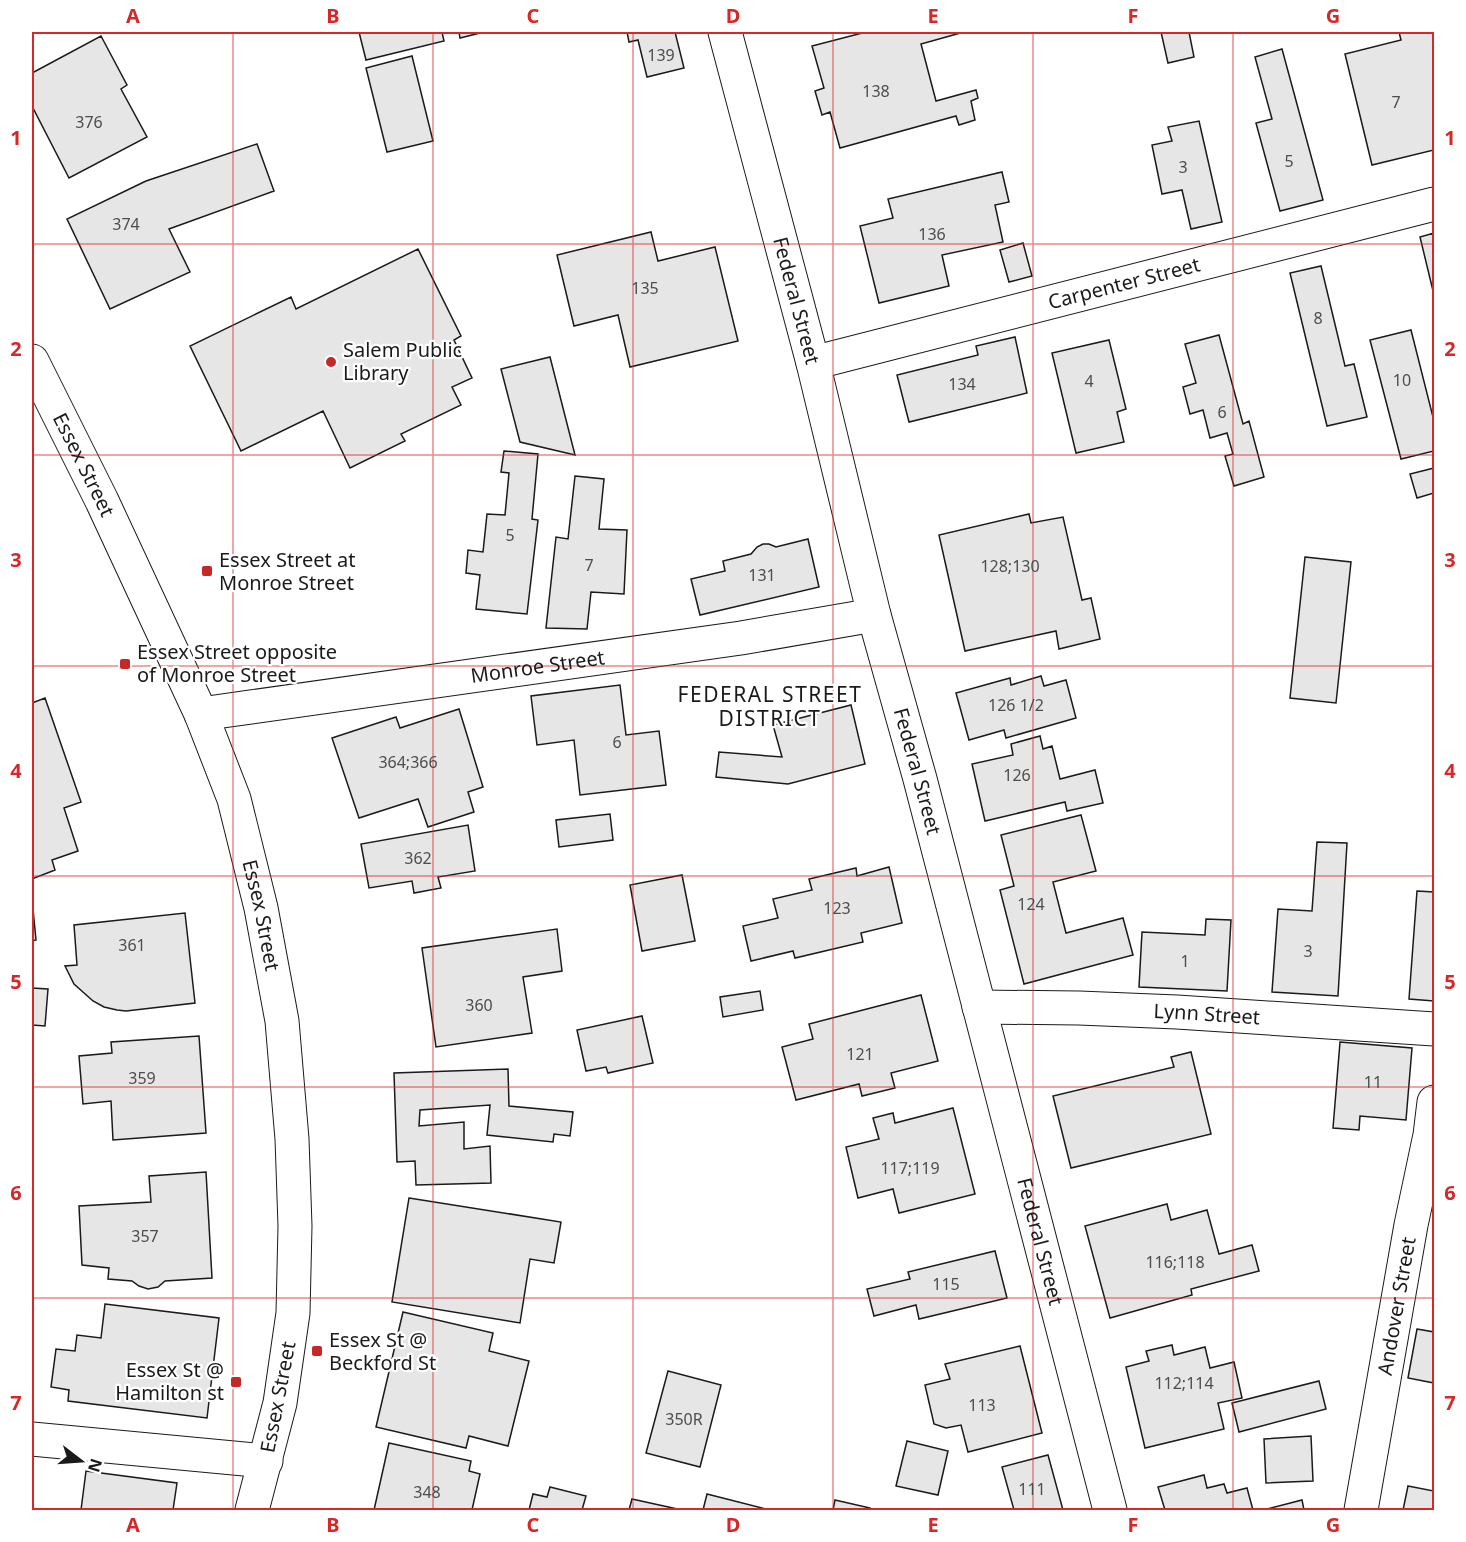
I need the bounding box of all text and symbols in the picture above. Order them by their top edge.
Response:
text: A [126,2,140,29]
text: B [326,2,340,29]
text: C [527,2,540,29]
text: D [726,2,740,29]
text: E [927,2,939,29]
text: F [1128,2,1138,29]
text: G [1326,2,1340,29]
house number: 139 [647,44,675,66]
house number: 138 [862,80,890,102]
house number: 7 [1391,91,1401,113]
house number: 376 [75,111,103,133]
text: 1 [10,124,22,151]
text: 1 [1444,124,1456,151]
house number: 5 [1284,150,1294,172]
house number: 3 [1178,156,1188,178]
house number: 374 [112,213,140,235]
house number: 136 [918,223,946,245]
street label: Federal Street [767,234,827,367]
street label: Carpenter Street [1045,250,1203,315]
house number: 135 [631,277,659,299]
house number: 8 [1313,307,1323,329]
text: 2 [10,335,22,362]
text: 2 [1444,335,1456,362]
place label: Salem Public Library [343,336,462,386]
marker: Salem Public Library [324,355,338,369]
house number: 10 [1393,369,1411,391]
house number: 4 [1084,370,1094,392]
house number: 134 [948,373,976,395]
house number: 6 [1217,401,1227,423]
street label: Essex Street [47,408,121,521]
house number: 5 [505,524,515,546]
text: 3 [10,546,22,573]
place label: Essex Street at Monroe Street [219,546,355,596]
text: 3 [1444,546,1456,573]
house number: 7 [584,554,594,576]
house number: 128;130 [980,555,1040,577]
marker: Essex Street at Monroe Street [200,564,214,578]
house number: 131 [748,564,776,586]
place label: Essex Street opposite of Monroe Street [137,638,337,688]
street label: Monroe Street [469,643,606,689]
marker: Essex Street opposite of Monroe Street [118,657,132,671]
district label: FEDERAL STREET DISTRICT [678,680,862,732]
house number: 126 1/2 [988,694,1044,716]
street label: Federal Street [888,705,948,838]
house number: 6 [612,731,622,753]
house number: 364;366 [378,751,438,773]
text: 4 [10,757,22,784]
text: 4 [1444,757,1456,784]
house number: 126 [1003,764,1031,786]
house number: 362 [404,847,432,869]
street label: Essex Street [237,857,286,973]
house number: 124 [1017,893,1045,915]
house number: 123 [823,897,851,919]
house number: 361 [118,934,146,956]
house number: 3 [1303,940,1313,962]
house number: 1 [1180,950,1190,972]
text: 5 [10,968,22,995]
text: 5 [1444,968,1456,995]
house number: 360 [465,994,493,1016]
street label: Lynn Street [1153,997,1261,1030]
house number: 121 [846,1043,874,1065]
house number: 359 [128,1067,156,1089]
house number: 11 [1364,1071,1382,1093]
house number: 117;119 [880,1157,940,1179]
street label: Federal Street [1011,1175,1070,1308]
text: 6 [10,1179,22,1206]
text: 6 [1444,1179,1456,1206]
house number: 357 [131,1225,159,1247]
street label: Andover Street [1371,1235,1422,1377]
house number: 116;118 [1145,1251,1205,1273]
house number: 115 [932,1273,960,1295]
place label: Essex St @ Beckford St [329,1326,436,1376]
street label: Essex Street [253,1339,302,1455]
marker: Essex St @ Beckford St [310,1344,324,1358]
place label: Essex St @ Hamilton st [115,1356,224,1406]
house number: 112;114 [1154,1372,1214,1394]
marker: Essex St @ Hamilton st [229,1375,243,1389]
text: 7 [10,1389,22,1416]
text: 7 [1444,1389,1456,1416]
house number: 113 [968,1394,996,1416]
house number: 350R [665,1408,703,1430]
north arrow [51,1431,111,1491]
text: N [83,1456,108,1475]
house number: 111 [1018,1478,1046,1500]
house number: 348 [413,1481,441,1503]
text: A [126,1511,140,1538]
text: B [326,1511,340,1538]
text: C [527,1511,540,1538]
text: D [726,1511,740,1538]
text: E [927,1511,939,1538]
text: F [1128,1511,1138,1538]
text: G [1326,1511,1340,1538]

